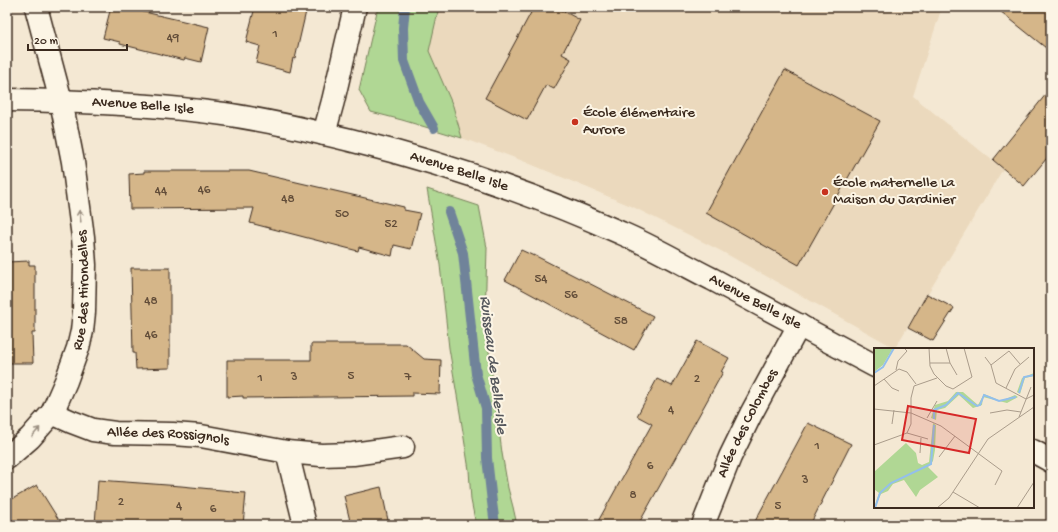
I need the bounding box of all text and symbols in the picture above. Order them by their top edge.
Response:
scale bar [28,26,127,52]
house number: 1 [271,27,278,42]
house number: 49 [167,31,180,46]
text: 20 m [34,35,59,49]
street label: Avenue Belle Isle [91,93,195,119]
place label: École élémentaire Aurore [583,104,695,139]
marker: École élémentaire Aurore [570,117,580,127]
street label: Avenue Belle Isle [408,148,511,196]
place label: École maternelle La Maison du Jardinier [833,174,957,209]
house number: 46 [198,183,211,198]
house number: 44 [155,184,167,199]
marker: École maternelle La Maison du Jardinier [820,187,830,197]
house number: 48 [281,192,295,207]
house number: 50 [335,207,350,222]
one-way arrow [76,210,84,223]
house number: 52 [384,217,398,232]
street label: Rue des Hirondelles [69,229,94,352]
street label: Avenue Belle Isle [706,270,805,334]
house number: 54 [535,272,548,287]
house number: 56 [564,288,578,303]
house number: 48 [144,294,158,309]
water label: Ruisseau de Belle-Isle [474,295,510,436]
house number: 58 [614,314,628,329]
house number: 46 [145,328,158,343]
inset map [874,348,1034,508]
street label: Allée des Colombes [714,366,783,480]
house number: 5 [348,369,355,384]
house number: 3 [290,370,298,385]
house number: 7 [404,370,413,385]
house number: 1 [256,371,263,386]
house number: 2 [694,372,701,387]
house number: 4 [668,403,674,418]
street label: Allée des Rossignols [106,423,231,450]
one-way arrow [31,427,40,437]
house number: 1 [813,439,820,454]
house number: 6 [647,459,654,474]
house number: 3 [801,473,809,488]
house number: 8 [629,488,637,503]
house number: 2 [118,495,125,510]
house number: 4 [176,499,182,514]
house number: 5 [775,499,782,514]
house number: 6 [210,502,217,517]

